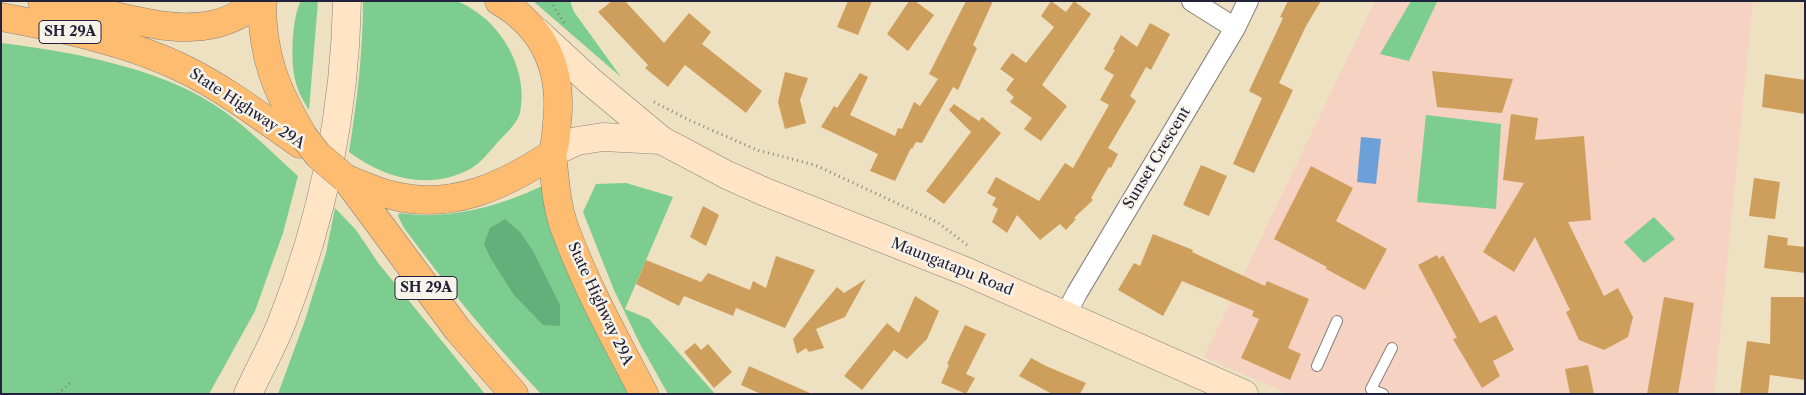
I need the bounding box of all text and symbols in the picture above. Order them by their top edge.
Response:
road number: SH 29A [39,21,101,44]
street label: State Highway 29A [186,65,308,153]
street label: Sunset Crescent [1120,104,1194,212]
street label: Maungatapu Road [888,234,1016,300]
street label: State Highway 29A [564,239,636,369]
road number: SH 29A [395,276,457,300]

